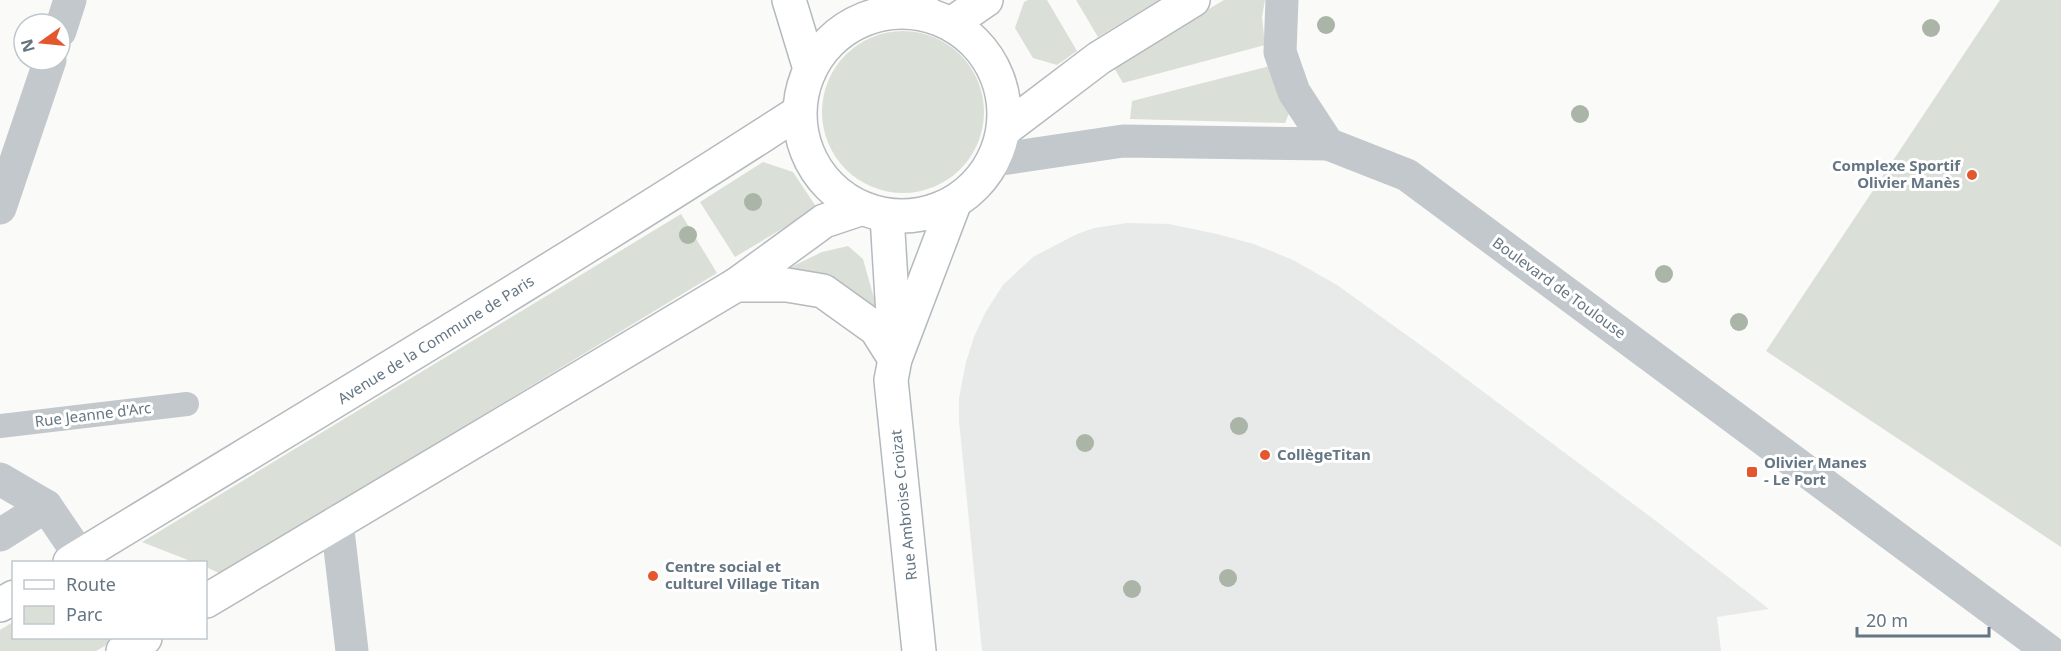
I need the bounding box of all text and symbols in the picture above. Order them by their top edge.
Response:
north arrow [12,12,72,72]
text: N [15,37,40,55]
place label: Complexe Sportif Olivier Manès [1832,155,1961,192]
marker: Complexe Sportif Olivier Manès [1965,168,1979,182]
street label: Boulevard de Toulouse [1489,232,1630,342]
street label: Avenue de la Commune de Paris [333,270,538,408]
street label: Rue Jeanne d'Arc [34,397,152,431]
street label: Rue Ambroise Croizat [885,428,921,581]
place label: CollègeTitan [1277,444,1371,464]
marker: CollègeTitan [1258,448,1272,462]
place label: Olivier Manes - Le Port [1764,452,1867,489]
marker: Olivier Manes - Le Port [1745,465,1759,479]
place label: Centre social et culturel Village Titan [665,556,820,593]
legend [12,561,207,639]
marker: Centre social et culturel Village Titan [646,569,660,583]
text: Route [66,572,116,596]
scale bar [1857,600,1989,638]
text: Parc [66,602,103,626]
text: 20 m [1866,608,1908,632]

